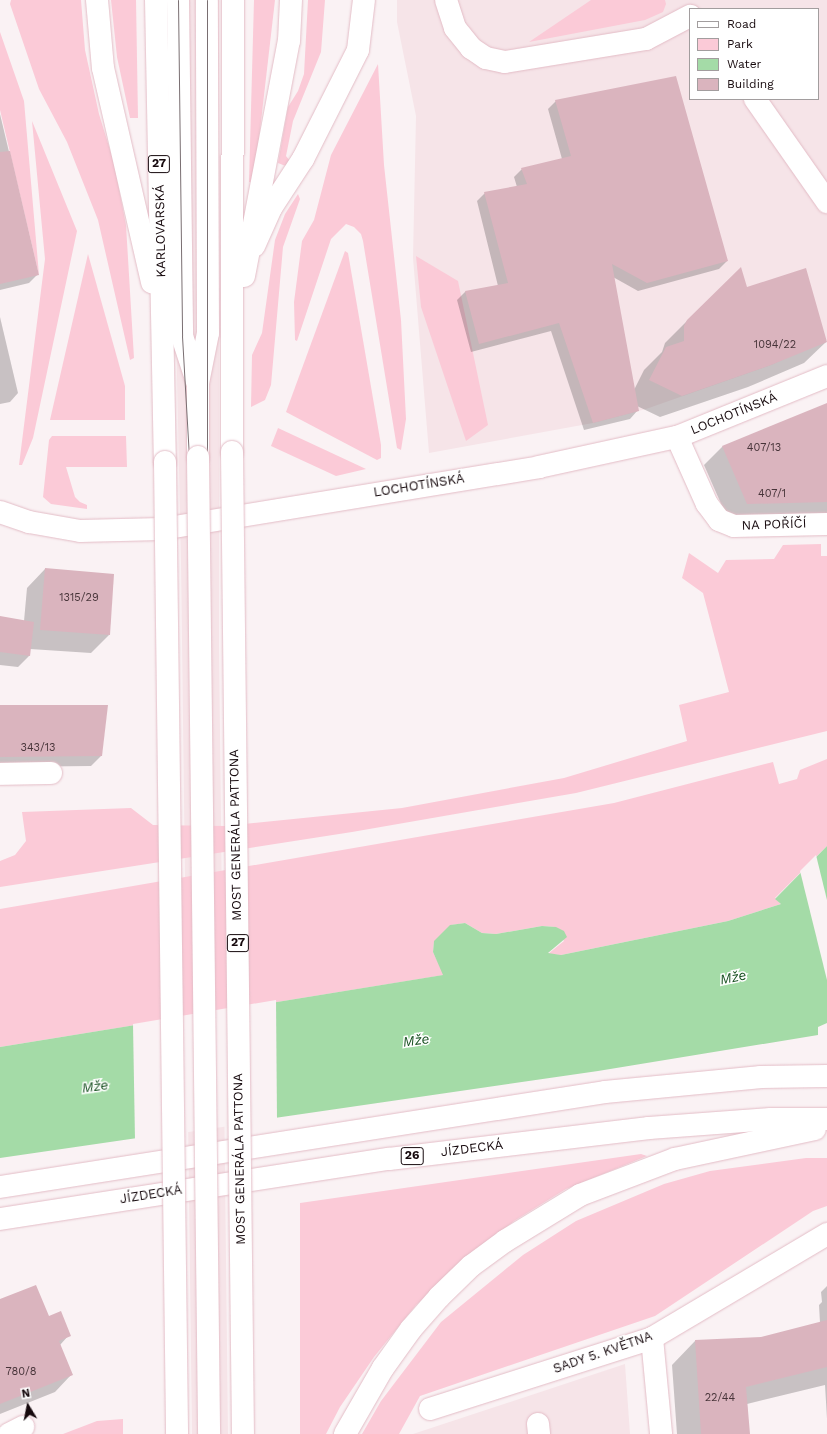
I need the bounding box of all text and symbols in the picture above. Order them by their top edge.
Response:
legend [689,8,819,100]
text: Road [727,17,756,31]
text: Park [727,37,753,51]
text: Water [727,57,761,71]
text: Building [727,77,774,91]
road number: 27 [147,154,171,174]
street label: KARLOVARSKÁ [152,184,170,278]
house number: 1094/22 [754,338,796,352]
street label: LOCHOTÍNSKÁ [689,390,779,438]
house number: 407/13 [747,441,781,455]
street label: LOCHOTÍNSKÁ [372,471,466,501]
house number: 407/1 [758,487,786,501]
street label: NA POŘÍČÍ [741,516,807,534]
house number: 1315/29 [59,591,99,605]
house number: 343/13 [20,741,56,755]
street label: MOST GENERÁLA PATTONA [227,749,245,921]
road number: 27 [226,933,250,953]
water label: Mže [718,966,748,988]
water label: Mže [402,1030,430,1050]
street label: MOST GENERÁLA PATTONA [231,1073,249,1245]
water label: Mže [81,1076,109,1096]
street label: JÍZDECKÁ [440,1137,504,1161]
road number: 26 [400,1146,424,1166]
street label: JÍZDECKÁ [119,1182,183,1208]
street label: SADY 5. KVĚTNA [551,1329,655,1377]
house number: 780/8 [6,1365,36,1379]
north arrow [8,1386,48,1426]
text: N [21,1387,31,1401]
house number: 22/44 [705,1391,735,1405]

